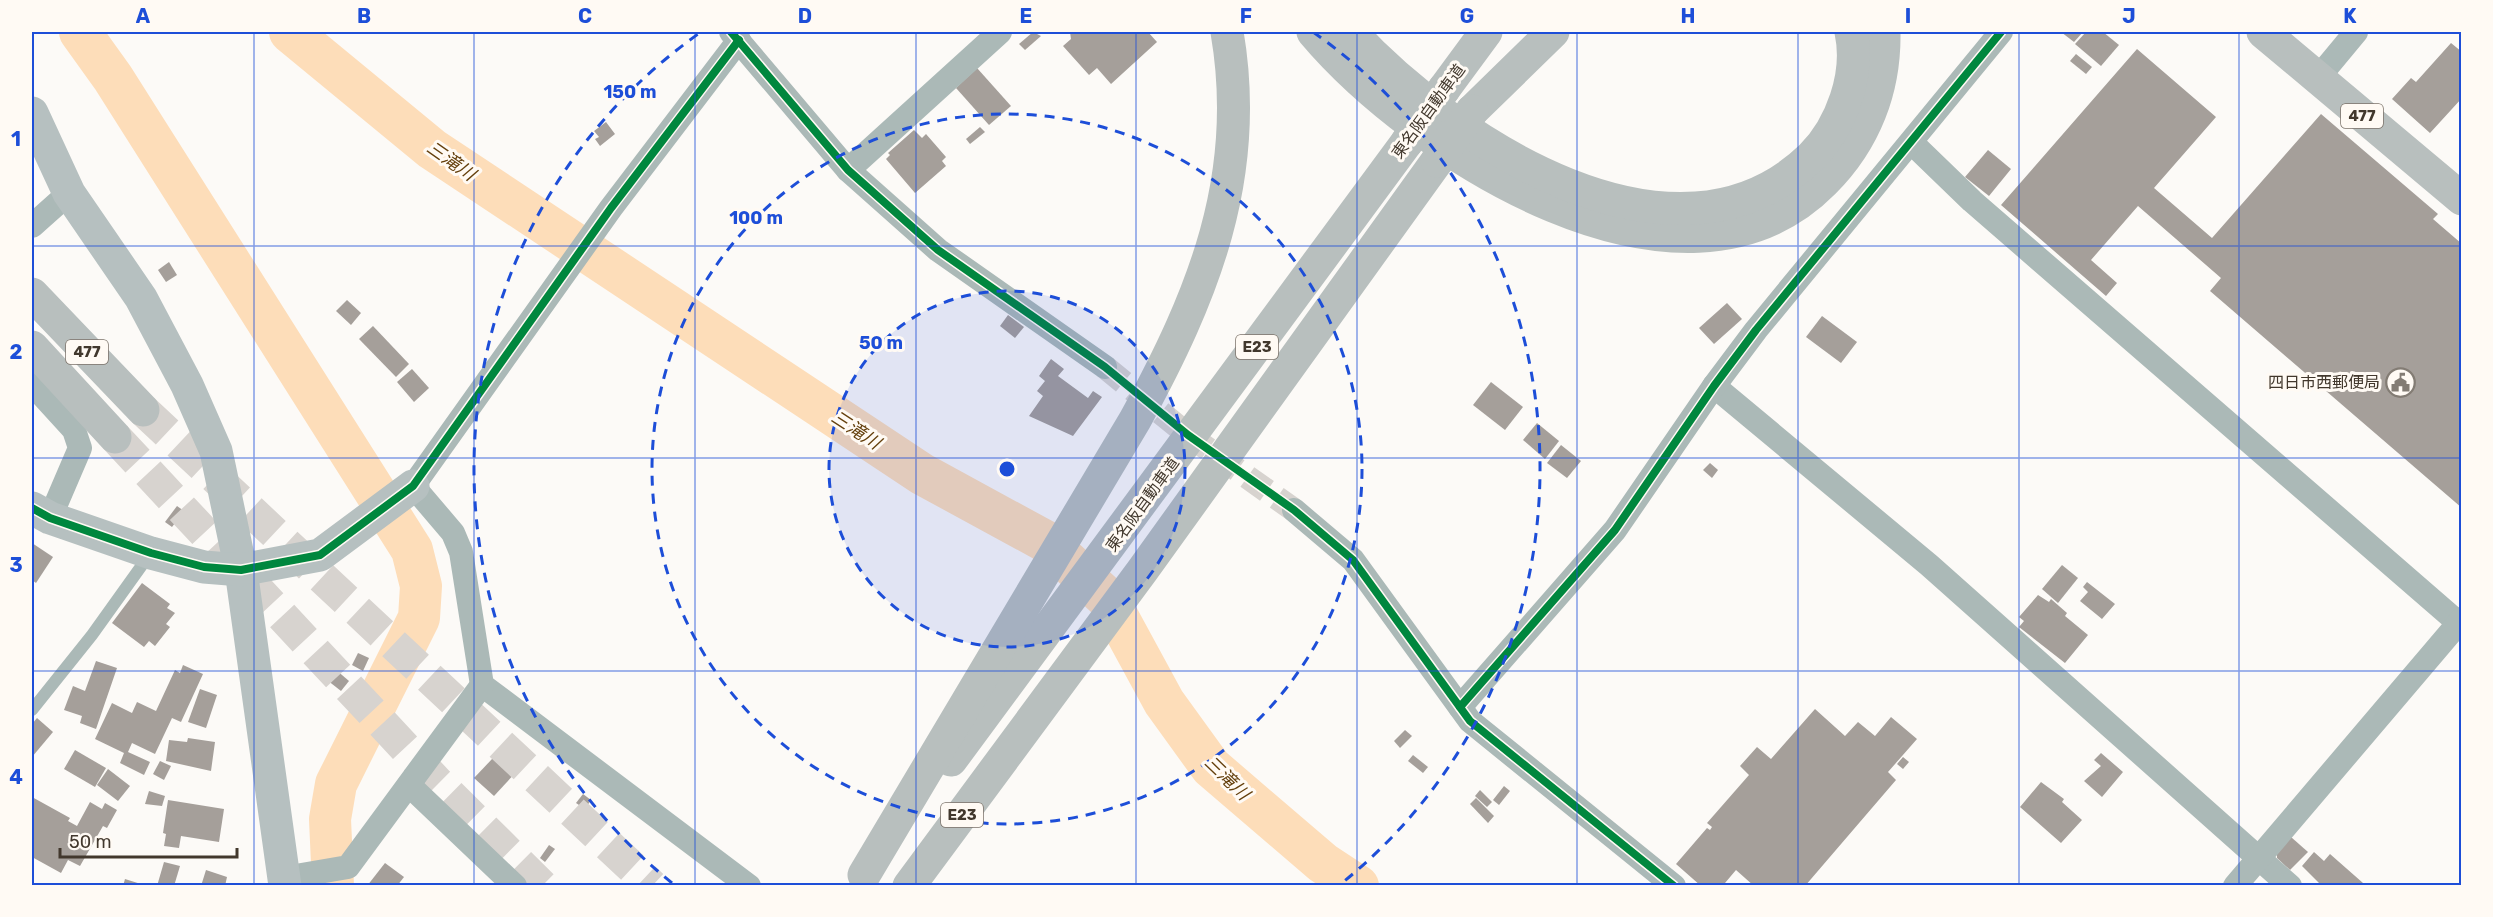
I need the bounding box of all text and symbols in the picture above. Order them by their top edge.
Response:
text: A [136,4,151,28]
text: B [357,4,371,28]
text: C [578,4,592,28]
text: D [798,4,812,28]
text: E [1020,4,1032,28]
text: F [1240,4,1252,28]
text: G [1460,4,1474,28]
text: H [1681,4,1695,28]
text: I [1905,4,1911,28]
text: J [2122,4,2136,28]
text: K [2343,4,2357,28]
street label: 東名阪自動車道 [1388,60,1469,162]
text: 150 m [603,81,657,103]
road number: 477 [2341,104,2383,128]
text: 1 [11,127,21,151]
water label: 三滝川 [423,137,481,187]
text: 100 m [729,207,783,229]
text: 50 m [859,332,903,354]
road number: E23 [1236,335,1278,359]
text: 2 [10,340,23,364]
road number: 477 [66,340,108,364]
public building icon: 四日市西郵便局 [2385,366,2417,398]
place label: 四日市西郵便局 [2268,373,2380,392]
water label: 三滝川 [827,406,886,455]
street label: 東名阪自動車道 [1102,453,1183,555]
centre of rings [997,459,1017,479]
text: 3 [9,553,23,577]
water label: 三滝川 [1200,751,1256,806]
text: 4 [9,765,23,789]
road number: E23 [941,803,983,827]
scale bar [60,821,237,859]
text: 50 m [69,831,112,853]

